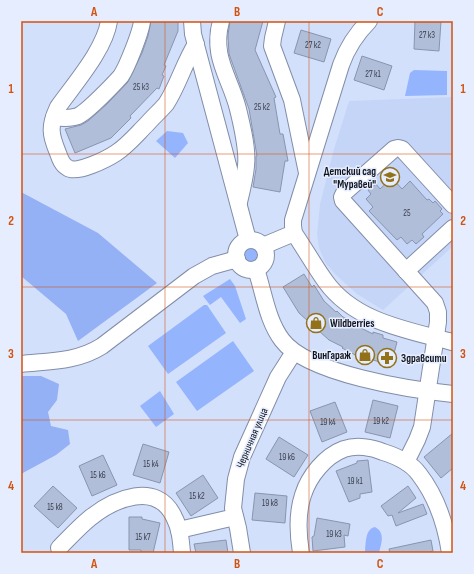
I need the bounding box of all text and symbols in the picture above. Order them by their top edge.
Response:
text: A [90,4,98,20]
text: B [234,4,240,20]
text: C [377,4,384,20]
house number: 27 к3 [419,30,435,41]
house number: 27 к2 [305,40,321,51]
house number: 27 к1 [365,69,381,80]
text: 1 [8,81,14,97]
text: 1 [460,81,466,97]
house number: 25 к3 [133,82,149,93]
house number: 25 к2 [254,102,270,113]
place label: Детский сад "Муравей" [324,165,376,191]
school or university icon: Детский сад "Муравей" [379,166,401,188]
house number: 25 [403,208,411,219]
text: 2 [8,213,14,229]
text: 2 [460,213,466,229]
shop icon: Wildberries [305,312,327,334]
place label: Wildberries [330,317,374,330]
shop icon: ВинГараж [354,344,376,366]
text: 3 [8,346,14,362]
text: 3 [460,346,466,362]
pharmacy icon: Здравсити [376,347,398,369]
place label: ВинГараж [312,349,351,362]
place label: Здравсити [401,352,447,365]
street label: Черничная улица [233,406,271,470]
house number: 19 к2 [373,416,389,427]
house number: 19 к4 [320,417,336,428]
house number: 19 к6 [279,452,295,463]
house number: 15 к4 [143,459,159,470]
house number: 15 к6 [90,470,106,481]
house number: 19 к1 [347,476,363,487]
text: 4 [8,478,14,494]
text: 4 [460,478,466,494]
house number: 15 к2 [189,491,205,502]
house number: 19 к8 [262,498,278,509]
house number: 15 к8 [47,502,63,513]
house number: 19 к3 [326,529,342,540]
house number: 15 к7 [135,532,151,543]
text: A [90,556,98,572]
text: B [234,556,240,572]
text: C [377,556,384,572]

